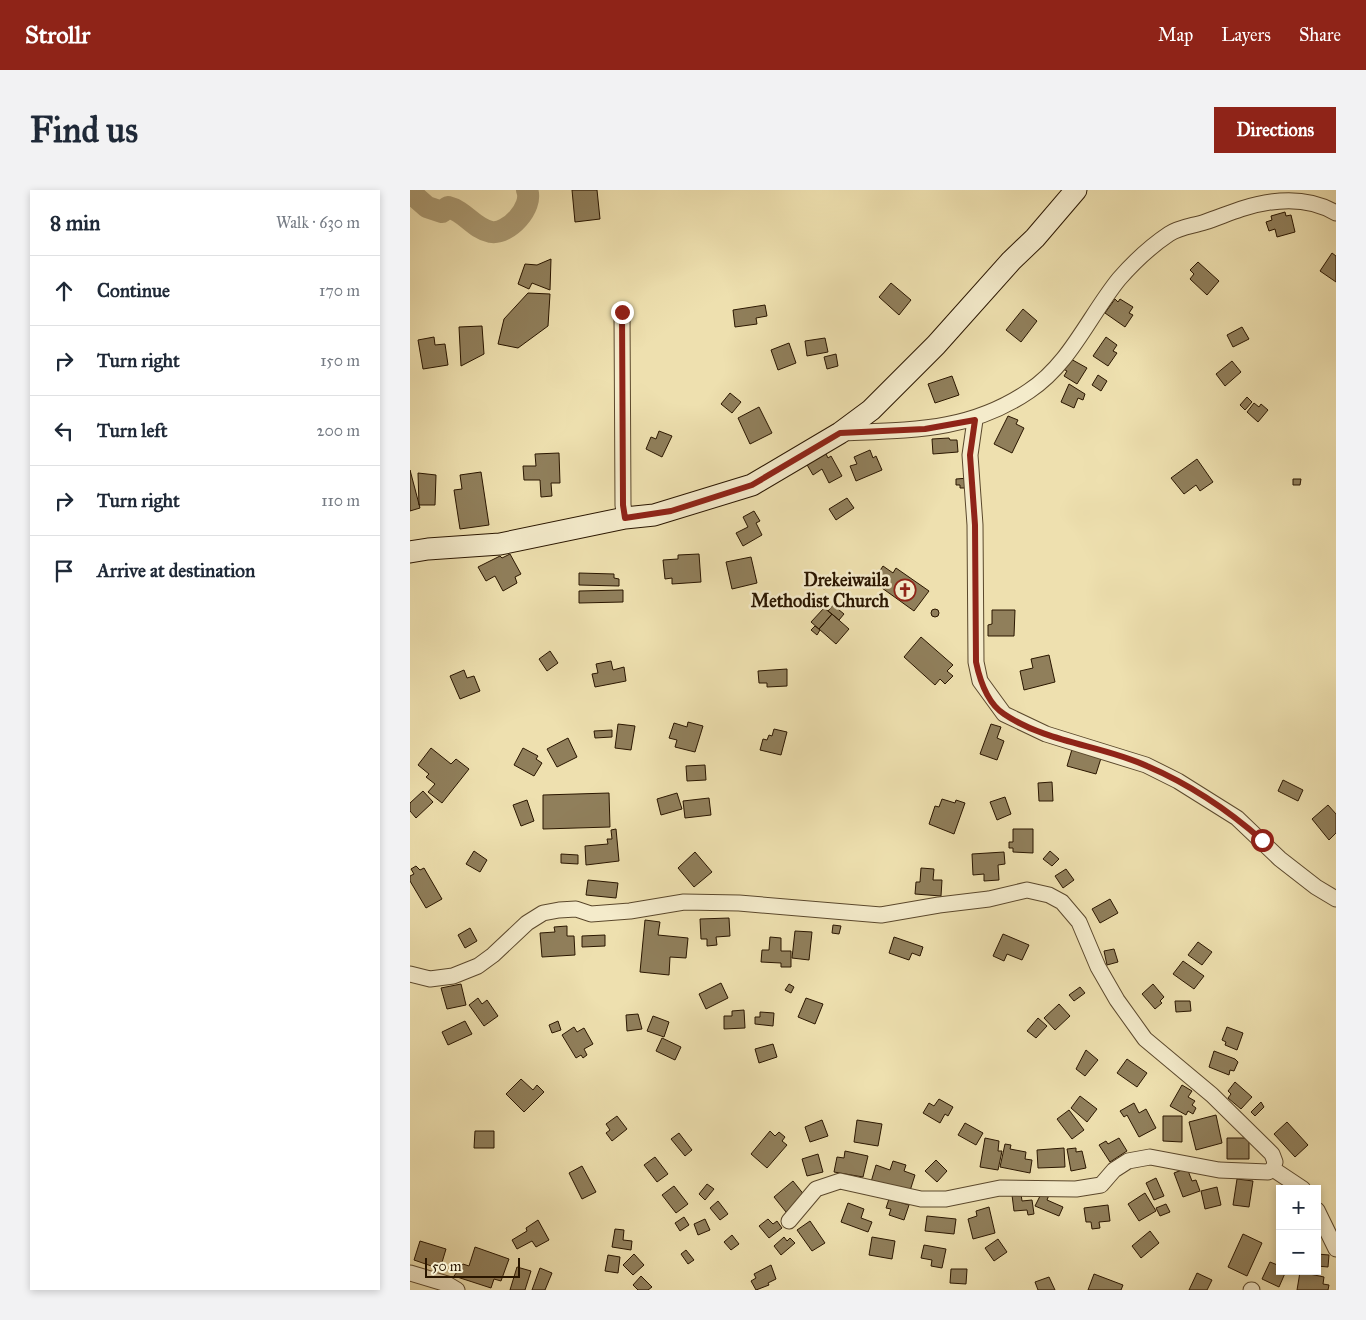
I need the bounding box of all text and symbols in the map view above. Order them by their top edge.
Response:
text: Strollr [25,20,90,50]
text: Map [1158,24,1193,46]
text: Layers [1221,24,1271,46]
text: Share [1299,24,1341,46]
button: Directions [1214,107,1336,153]
text: Find us [30,109,138,152]
text: 8 min [50,210,100,236]
text: Walk · 630 m [276,213,360,232]
icon: ahead [50,277,78,305]
text: Continue [97,279,170,302]
text: 170 m [319,281,360,300]
route end [611,301,634,324]
icon: right [50,347,78,375]
text: Turn right [97,349,180,372]
text: 150 m [320,351,360,370]
icon: left [50,417,78,445]
text: Turn left [97,419,167,442]
text: 200 m [317,421,360,440]
icon: right [50,487,78,515]
text: Turn right [97,489,180,512]
text: 110 m [321,491,360,510]
icon: arrive [50,557,78,585]
text: Arrive at destination [97,559,255,582]
place label: Drekeiwaila Methodist Church [751,569,890,612]
church icon: Drekeiwaila Methodist Church [893,578,917,602]
route start [1251,829,1274,852]
map controls [1276,1185,1321,1275]
button: + [1276,1185,1321,1230]
button: − [1276,1230,1321,1275]
scale bar [425,1255,520,1278]
text: 50 m [432,1258,461,1275]

